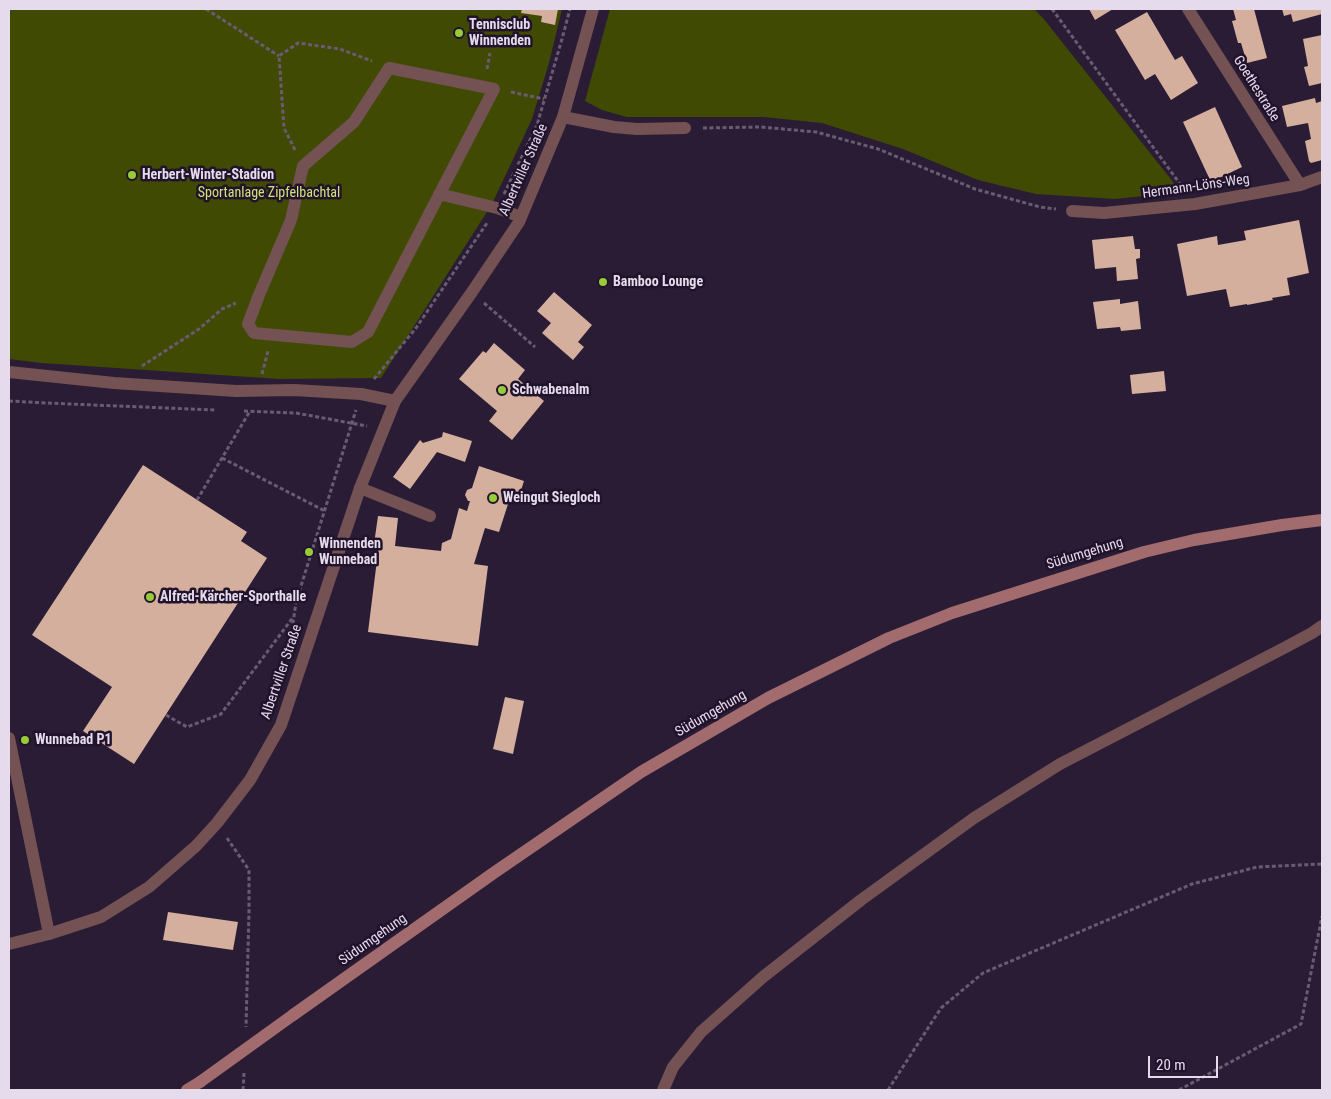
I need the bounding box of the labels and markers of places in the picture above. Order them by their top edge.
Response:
place label: Tennisclub Winnenden [469,17,531,49]
marker: Tennisclub Winnenden [453,27,465,39]
place label: Herbert-Winter-Stadion [142,167,274,183]
marker: Herbert-Winter-Stadion [126,169,138,181]
place label: Bamboo Lounge [613,274,703,290]
marker: Bamboo Lounge [597,276,609,288]
place label: Schwabenalm [512,382,589,398]
marker: Schwabenalm [496,384,508,396]
place label: Weingut Siegloch [503,490,601,506]
marker: Weingut Siegloch [487,492,499,504]
place label: Winnenden Wunnebad [319,536,381,568]
marker: Winnenden Wunnebad [303,546,315,558]
place label: Alfred-Kärcher-Sporthalle [160,589,306,605]
marker: Alfred-Kärcher-Sporthalle [144,591,156,603]
place label: Wunnebad P1 [35,732,111,748]
marker: Wunnebad P1 [19,734,31,746]

